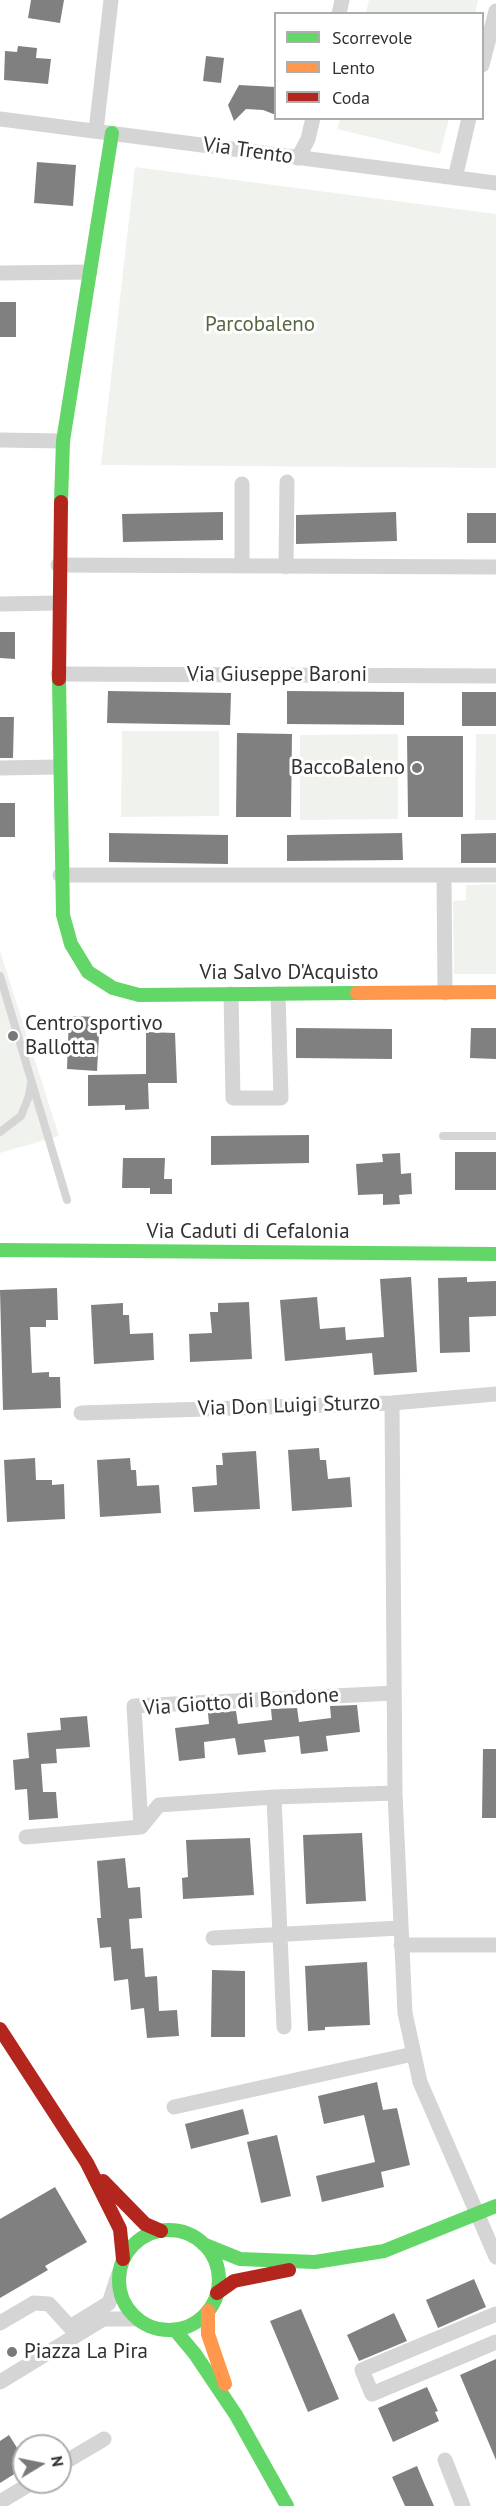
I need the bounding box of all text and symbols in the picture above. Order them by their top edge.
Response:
legend [274,12,484,120]
text: Scorrevole [332,26,412,49]
text: Lento [332,56,375,79]
text: Coda [332,86,370,109]
street label: Via Trento [201,132,295,170]
park label: Parcobaleno [205,312,315,338]
street label: Via Giuseppe Baroni [187,662,367,688]
place label: BaccoBaleno [291,755,405,781]
marker: BaccoBaleno [410,761,424,775]
street label: Via Salvo D'Acquisto [199,960,379,986]
place label: Centro sportivo Ballotta [25,1011,163,1061]
marker: Centro sportivo Ballotta [6,1029,20,1043]
street label: Via Caduti di Cefalonia [146,1219,350,1245]
street label: Via Don Luigi Sturzo [197,1390,381,1422]
street label: Via Giotto di Bondone [142,1683,340,1721]
place label: Piazza La Pira [24,2339,148,2365]
marker: Piazza La Pira [5,2345,19,2359]
north arrow [12,2434,72,2494]
text: N [47,2454,69,2468]

